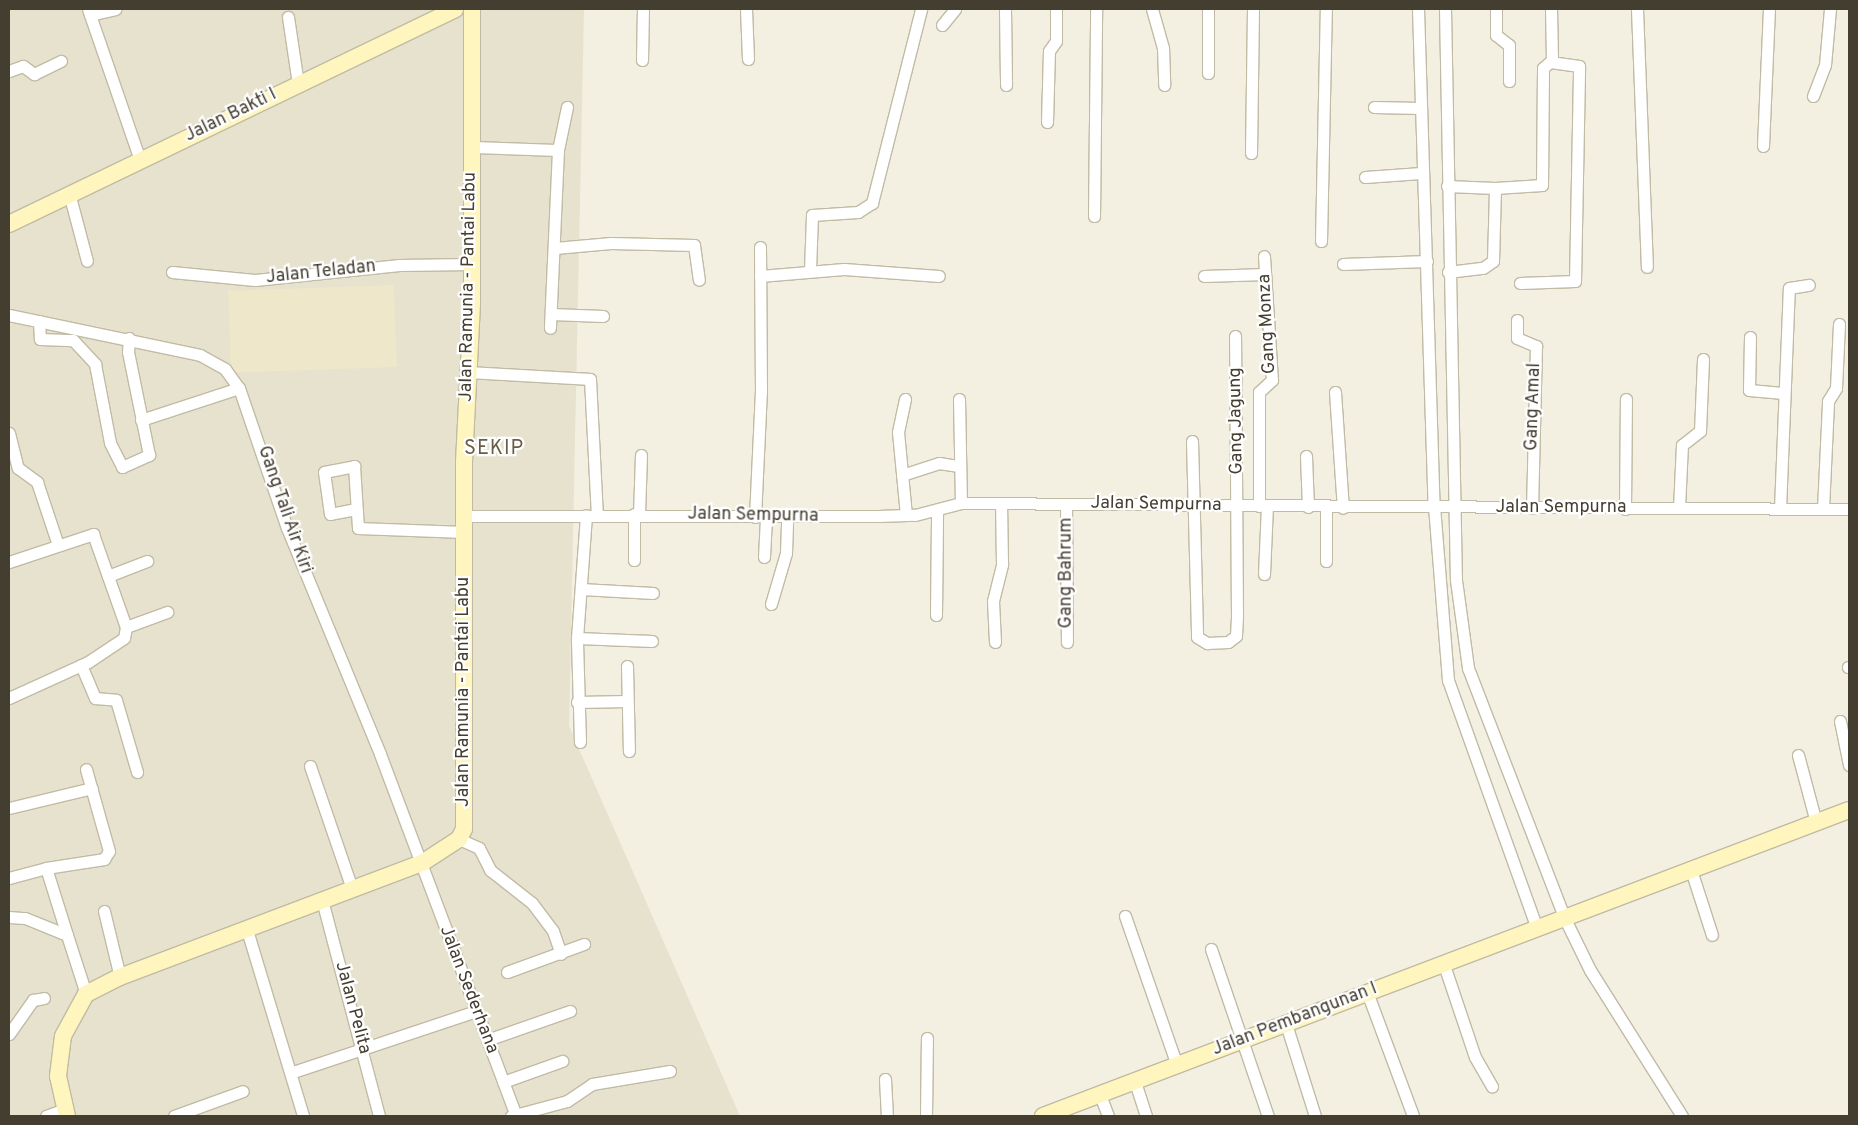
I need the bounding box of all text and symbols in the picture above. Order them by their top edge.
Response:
street label: Jalan Bakti I [182,85,280,147]
street label: Jalan Ramunia - Pantai Labu [456,172,482,402]
street label: Jalan Teladan [265,256,377,290]
street label: Gang Monza [1255,273,1281,375]
street label: Gang Amal [1522,362,1546,452]
street label: Gang Jagung [1225,367,1249,475]
district label: SEKIP [463,437,525,461]
street label: Gang Tali Air Kiri [252,443,316,577]
street label: Jalan Sempurna [1090,493,1222,517]
street label: Jalan Sempurna [1496,497,1626,519]
street label: Jalan Sempurna [687,504,819,528]
street label: Gang Bahrum [1056,518,1078,628]
street label: Jalan Ramunia - Pantai Labu [453,577,475,807]
street label: Jalan Sederhana [434,923,502,1057]
street label: Jalan Pelita [329,960,375,1056]
street label: Jalan Pembangunan I [1210,979,1380,1061]

